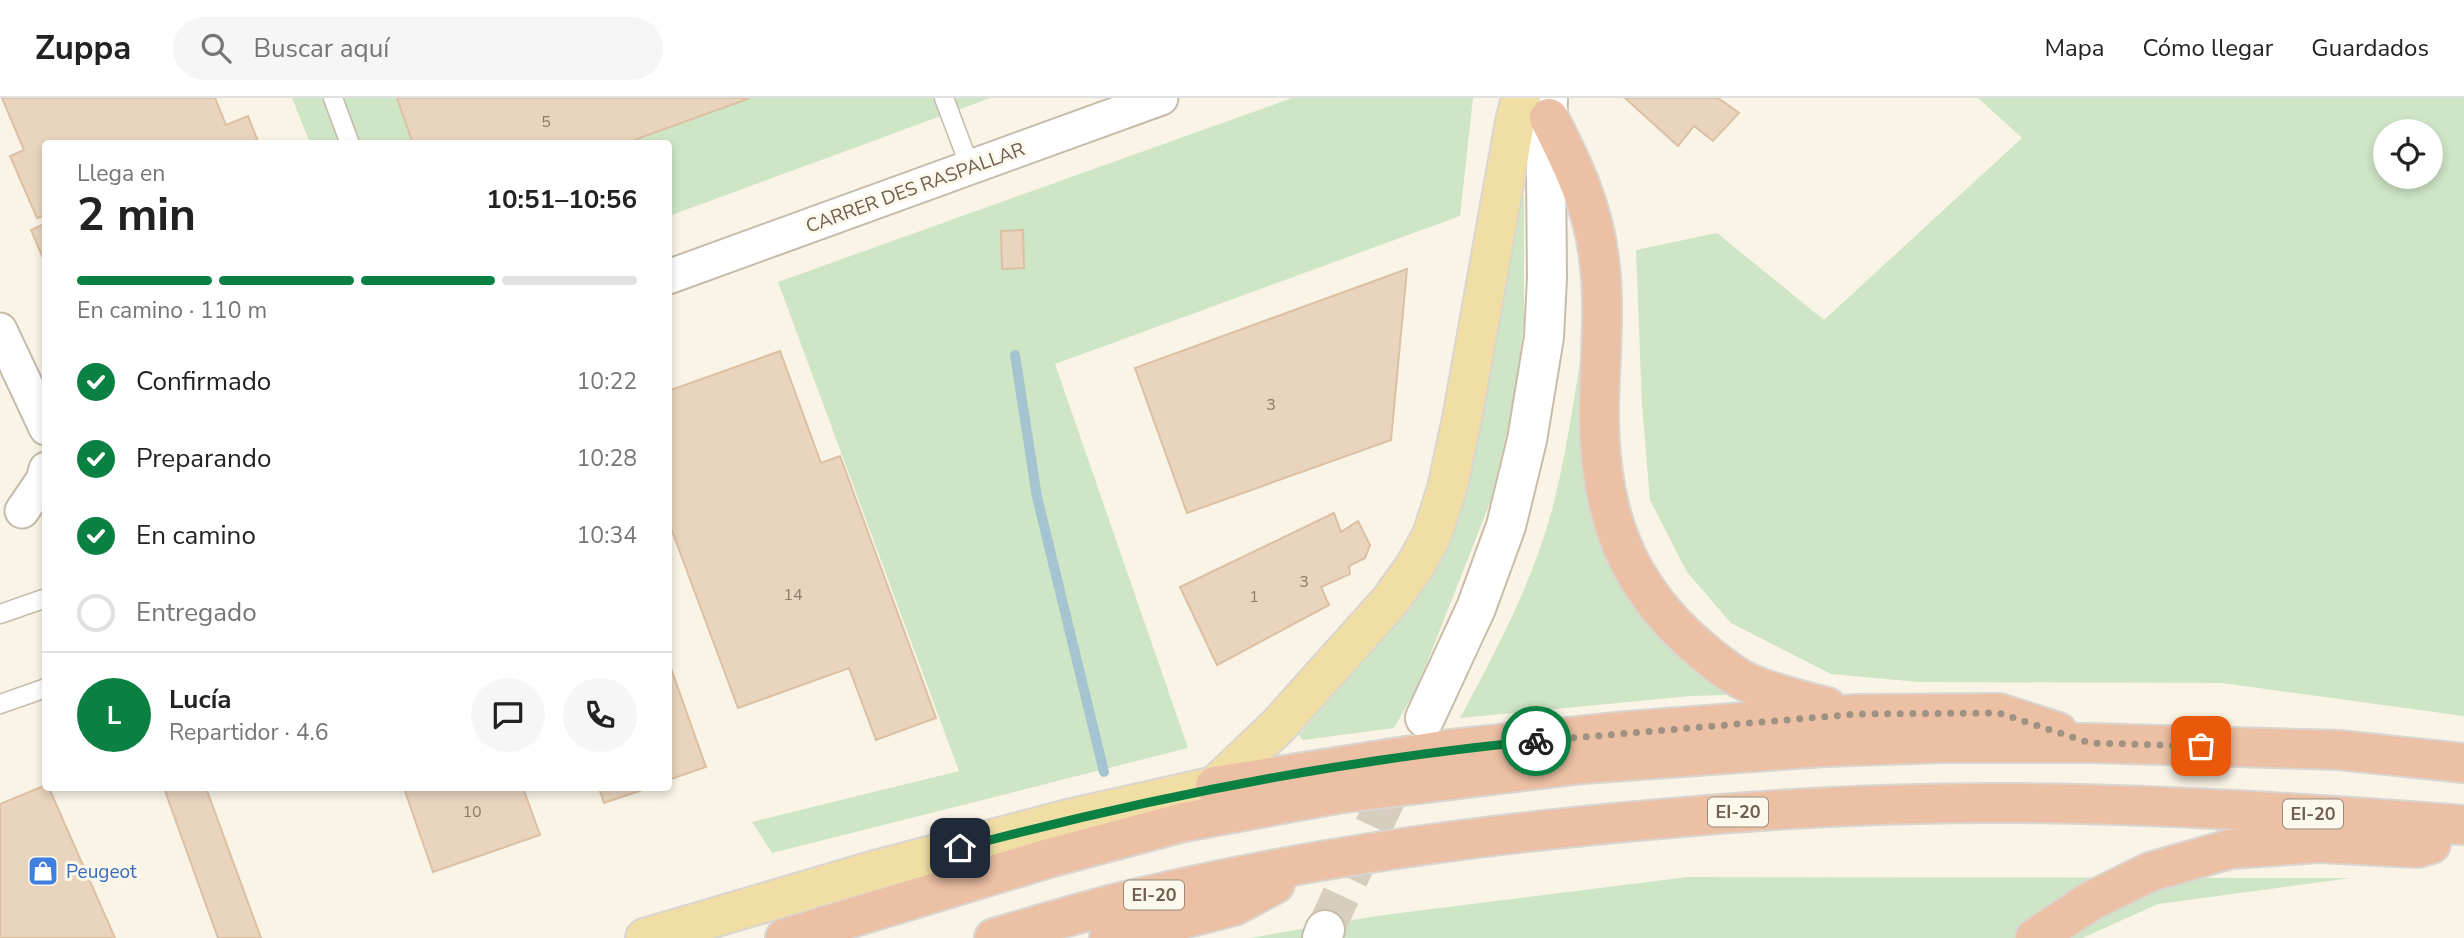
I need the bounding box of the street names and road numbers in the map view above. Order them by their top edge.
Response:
street label: CARRER DES RASPALLAR [802,136,1029,240]
road number: EI-20 [1708,798,1768,826]
road number: EI-20 [2283,800,2343,828]
road number: EI-20 [1124,880,1184,910]

